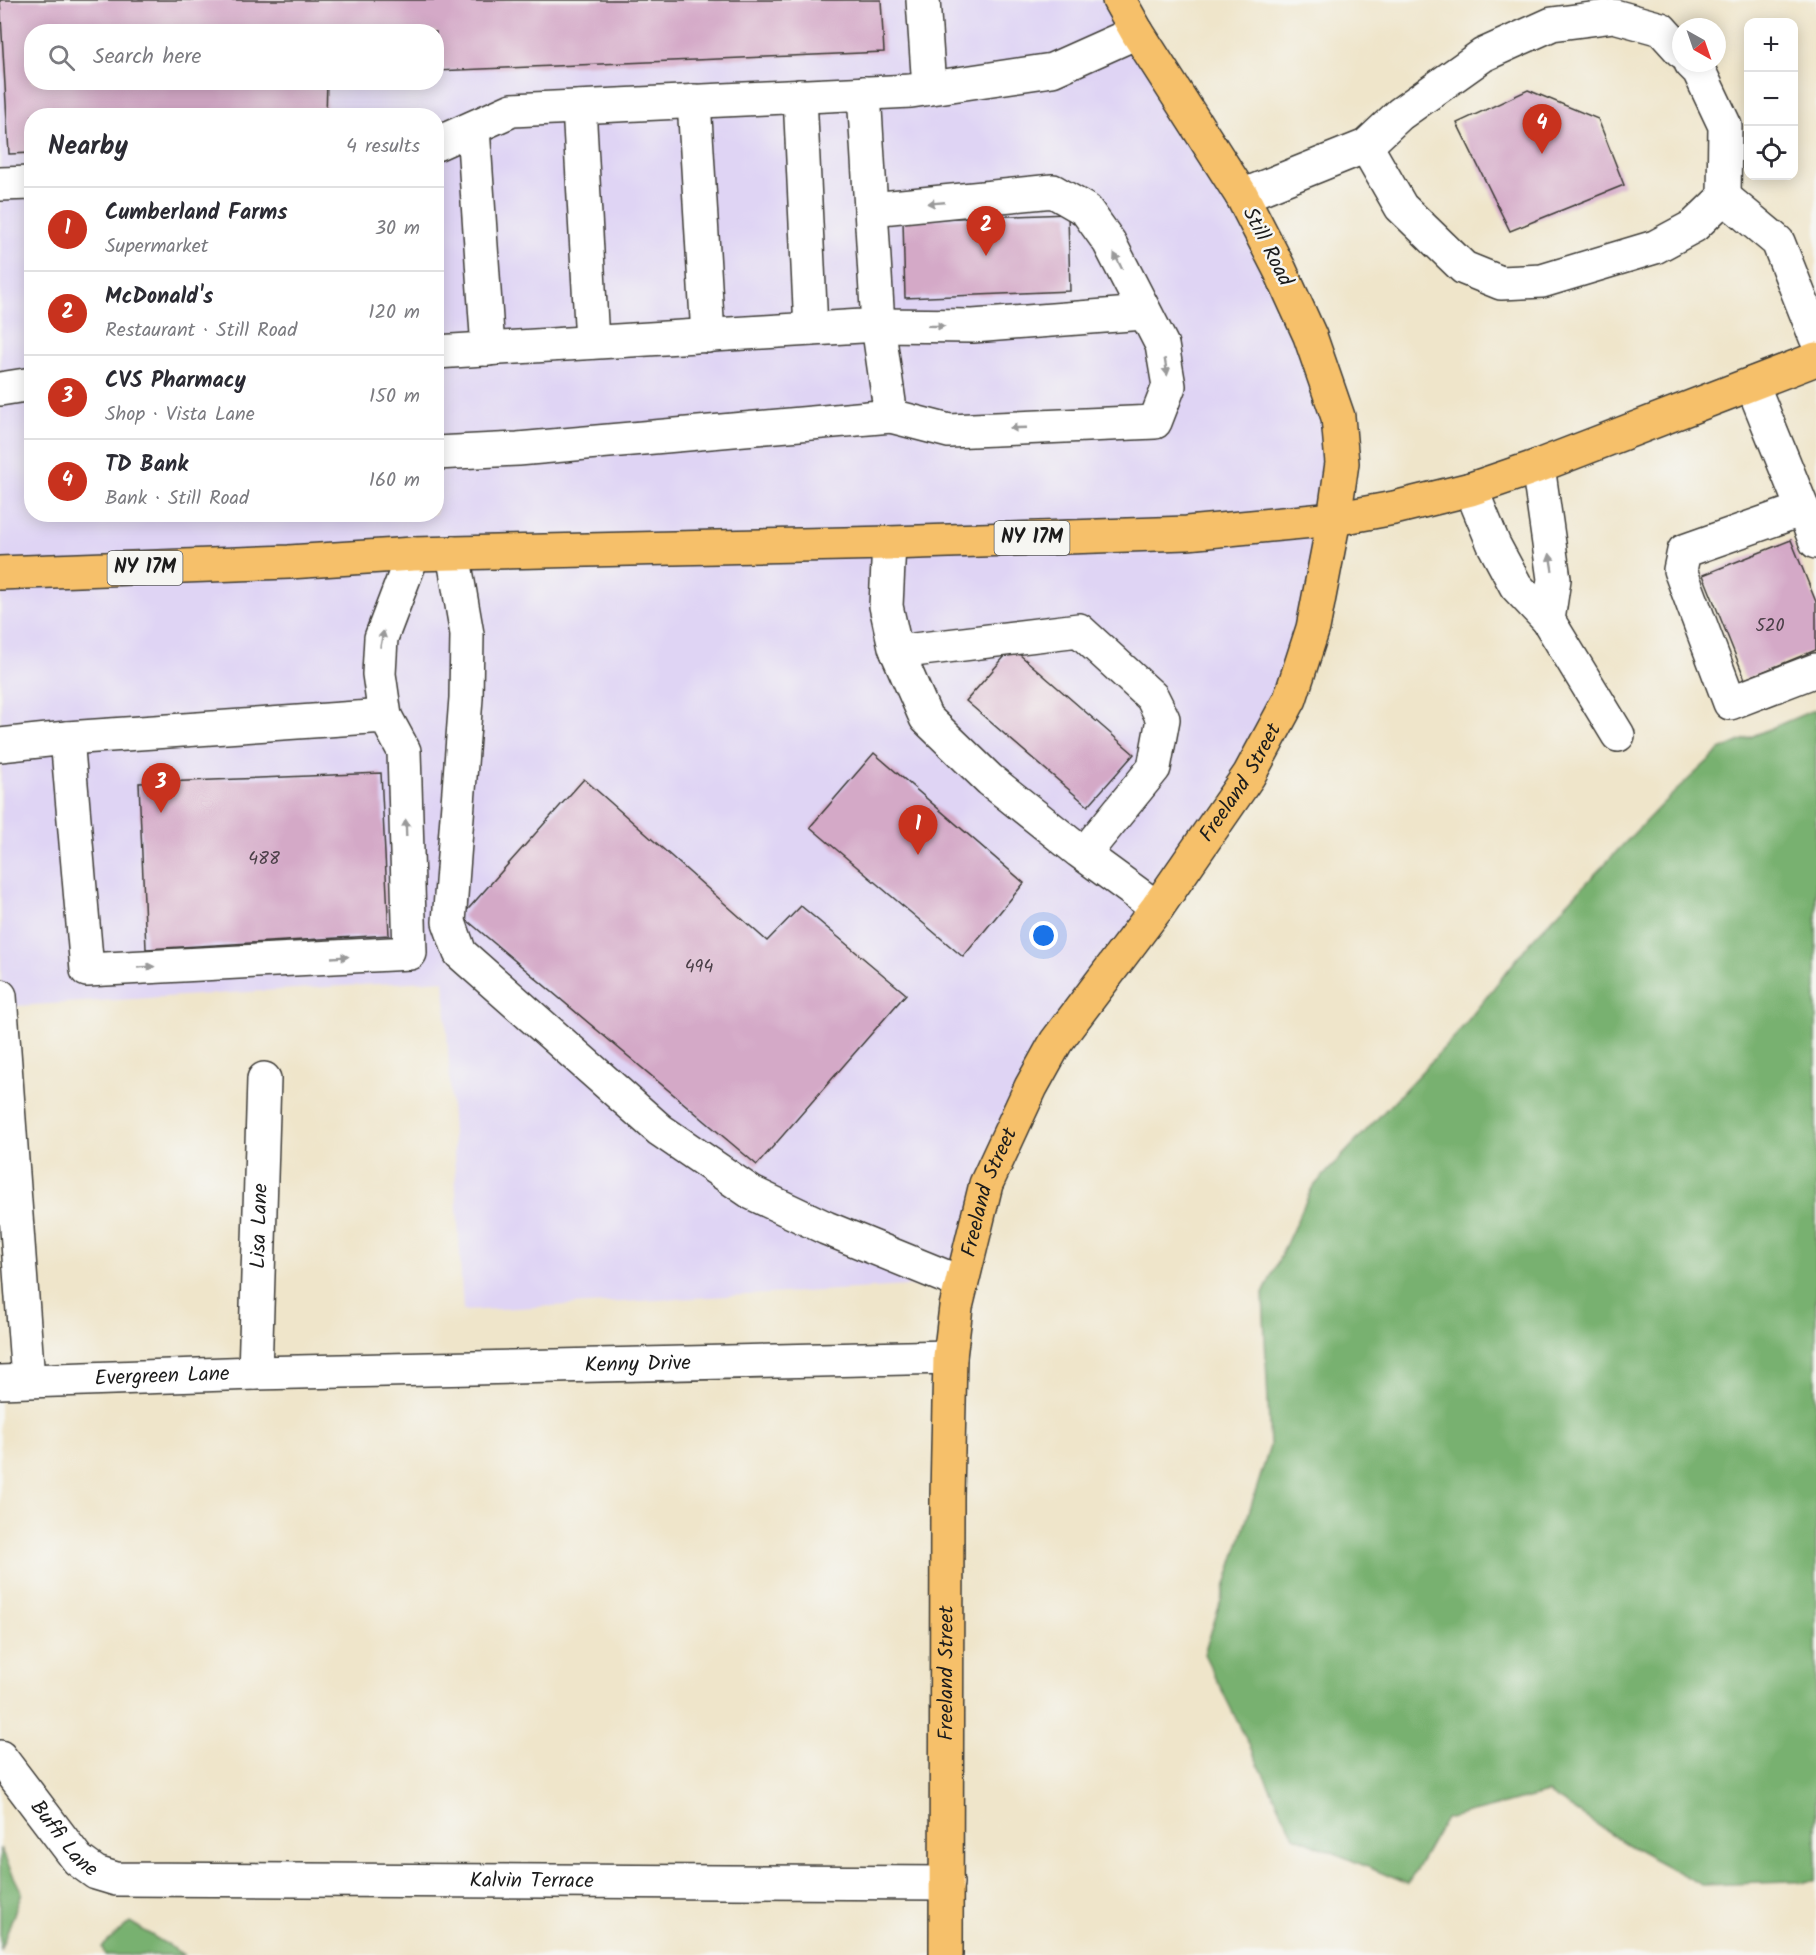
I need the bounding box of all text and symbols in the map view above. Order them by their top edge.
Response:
north arrow [1672,18,1726,72]
map controls [1744,18,1798,180]
button: + [1744,18,1798,72]
search box [24,24,444,90]
text: Search here [93,40,201,75]
icon: search [45,41,78,74]
button: − [1744,72,1798,126]
pin: 4 [1522,104,1562,154]
text: Nearby [48,126,128,168]
button: locate [1744,126,1798,180]
text: 4 results [346,131,420,163]
text: Cumberland Farms [105,196,287,231]
one-way arrow [927,198,946,208]
street label: Still Road [1233,202,1301,293]
pin: 2 [966,206,1006,256]
text: 1 [64,213,71,245]
text: 30 m [375,213,420,245]
text: Supermarket [105,231,208,263]
one-way arrow [1113,252,1123,269]
text: McDonald's [105,280,213,315]
text: 2 [62,297,73,329]
text: 120 m [368,297,420,329]
text: Restaurant · Still Road [105,315,297,347]
one-way arrow [927,321,946,331]
one-way arrow [1161,357,1170,376]
text: CVS Pharmacy [105,364,246,399]
text: 3 [62,381,73,413]
text: 150 m [369,381,420,413]
text: Shop · Vista Lane [105,399,255,431]
one-way arrow [1009,423,1028,432]
text: TD Bank [105,448,188,483]
text: 4 [62,465,73,497]
text: 160 m [369,465,420,497]
text: Bank · Still Road [105,483,249,515]
road number: NY 17M [994,521,1070,555]
road number: NY 17M [108,551,182,585]
one-way arrow [1547,552,1556,571]
house number: 520 [1755,612,1785,641]
one-way arrow [378,629,387,648]
street label: Freeland Street [1191,717,1291,849]
pin: 3 [142,764,180,813]
pin: 1 [898,806,938,855]
one-way arrow [402,819,411,838]
house number: 488 [248,845,280,874]
your location [1029,921,1058,950]
one-way arrow [331,952,350,962]
house number: 494 [685,953,713,982]
one-way arrow [136,962,155,971]
street label: Freeland Street [952,1121,1027,1260]
street label: Lisa Lane [242,1182,277,1269]
street label: Kenny Drive [584,1346,692,1382]
street label: Evergreen Lane [94,1357,231,1395]
street label: Freeland Street [930,1604,963,1741]
street label: Buffi Lane [22,1793,105,1886]
street label: Kalvin Terrace [470,1864,594,1898]

